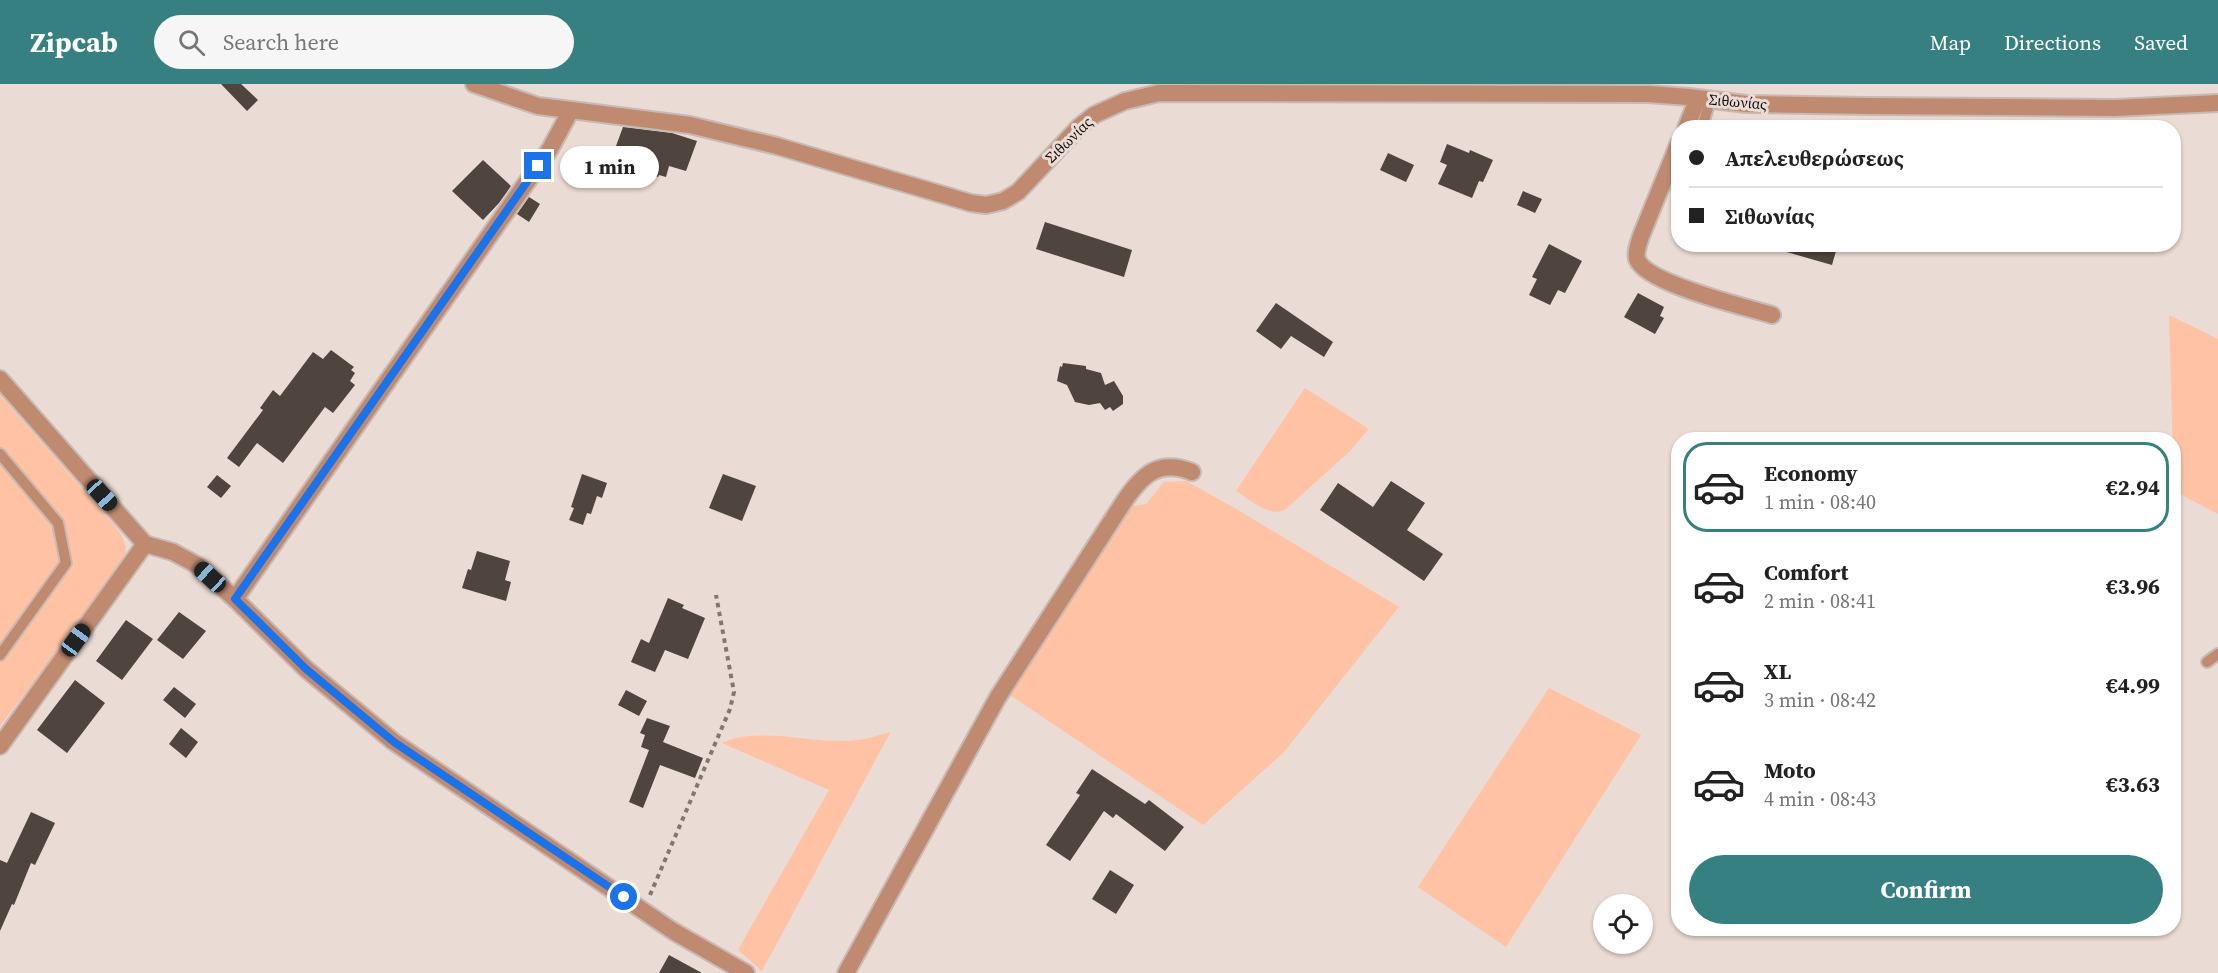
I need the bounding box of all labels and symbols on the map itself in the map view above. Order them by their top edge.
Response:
street label: Σιθωνίας [1708,89,1768,115]
street label: Σιθωνίας [1040,112,1097,167]
callout: 1 min [559,145,658,187]
route end [524,152,551,179]
car [83,476,121,514]
car [191,558,229,596]
car [58,620,94,660]
route start [610,883,637,910]

